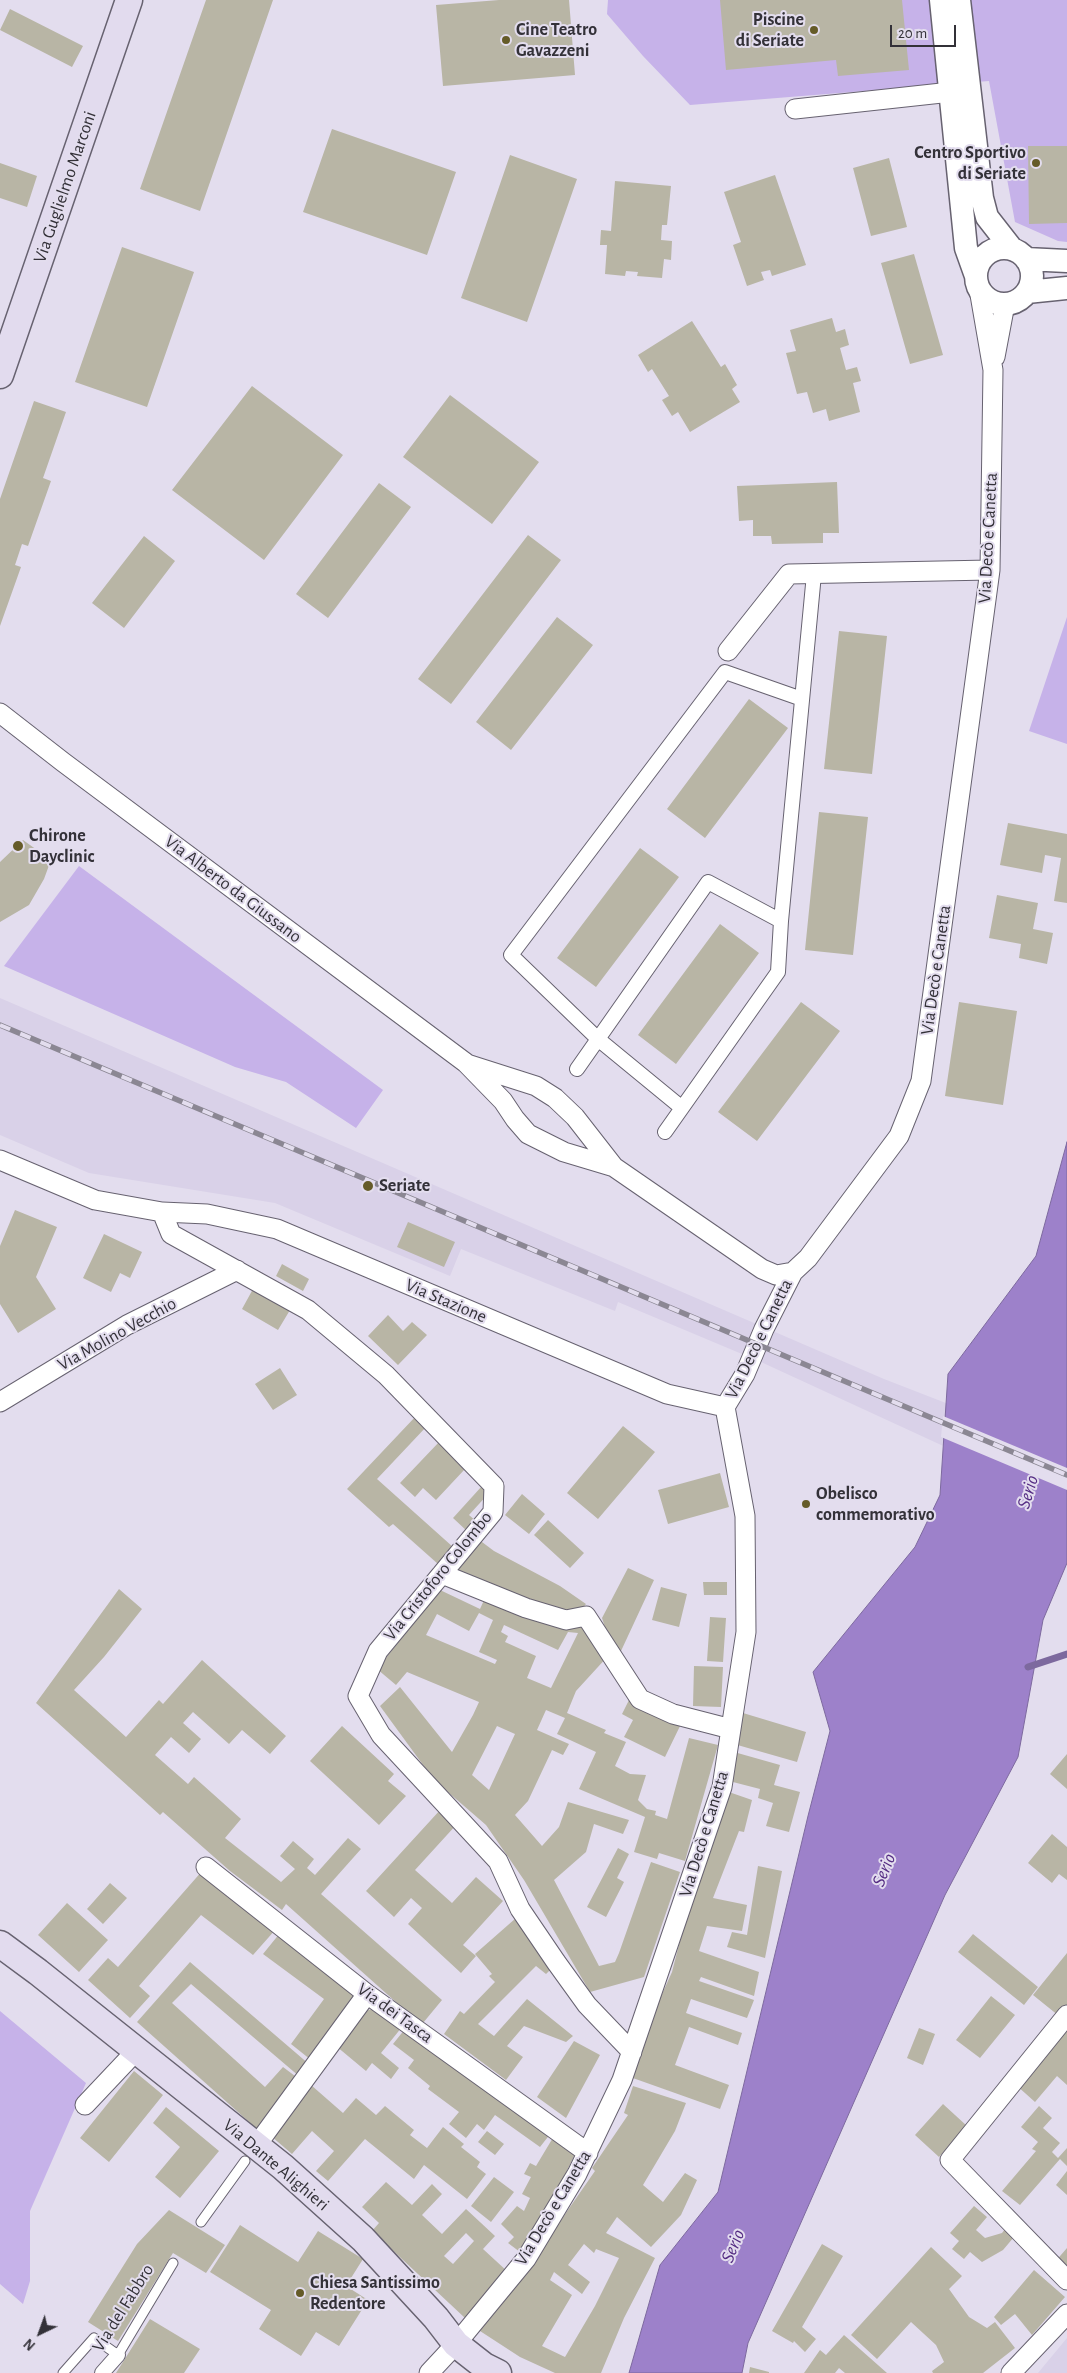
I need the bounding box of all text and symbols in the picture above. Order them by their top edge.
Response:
place label: Piscine di Seriate [736,9,804,52]
scale bar [892,15,958,47]
place label: Cine Teatro Gavazzeni [516,19,597,62]
marker: Piscine di Seriate [808,24,820,36]
text: 20 m [898,26,927,41]
marker: Cine Teatro Gavazzeni [500,34,512,46]
street label: Via Guglielmo Marconi [29,108,101,266]
place label: Centro Sportivo di Seriate [914,142,1026,184]
marker: Centro Sportivo di Seriate [1030,157,1042,169]
street label: Via Decò e Canetta [974,472,1002,604]
place label: Chirone Dayclinic [29,825,95,868]
street label: Via Alberto da Giussano [160,830,306,948]
marker: Chirone Dayclinic [11,839,25,853]
street label: Via Decò e Canetta [916,904,956,1036]
place label: Seriate [379,1175,430,1197]
marker: Seriate [361,1179,375,1193]
street label: Via Stazione [402,1274,490,1328]
street label: Via Decò e Canetta [721,1276,797,1402]
street label: Via Molino Vecchio [54,1292,180,1376]
water label: Serio [1012,1473,1044,1511]
place label: Obelisco commemorativo [816,1483,935,1526]
marker: Obelisco commemorativo [800,1498,812,1510]
street label: Via Cristoforo Colombo [379,1507,497,1645]
street label: Via Decò e Canetta [675,1768,733,1900]
water label: Serio [867,1850,901,1890]
street label: Via dei Tasca [353,1978,437,2048]
street label: Via Dante Alighieri [219,2114,333,2216]
street label: Via Decò e Canetta [510,2146,596,2270]
water label: Serio [716,2226,750,2266]
street label: Via del Fabbro [88,2260,158,2356]
place label: Chiesa Santissimo Redentore [310,2272,440,2314]
marker: Chiesa Santissimo Redentore [294,2287,306,2299]
north arrow [15,2308,65,2358]
text: N [22,2336,38,2353]

